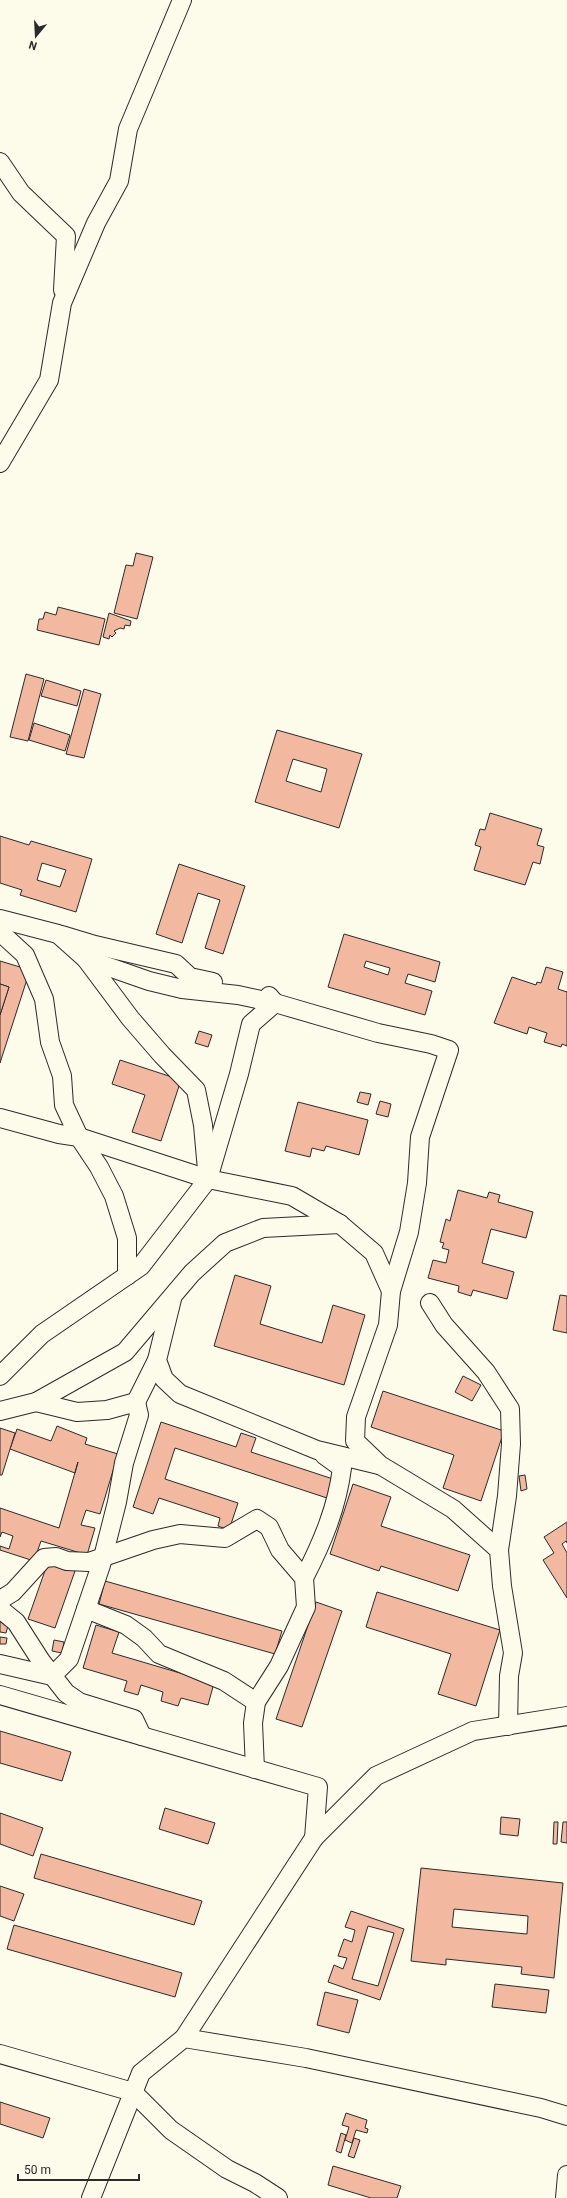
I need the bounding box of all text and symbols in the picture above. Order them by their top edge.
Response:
north arrow [16,16,56,56]
text: N [27,38,39,52]
scale bar [18,2156,139,2182]
text: 50 m [24,2163,51,2177]

